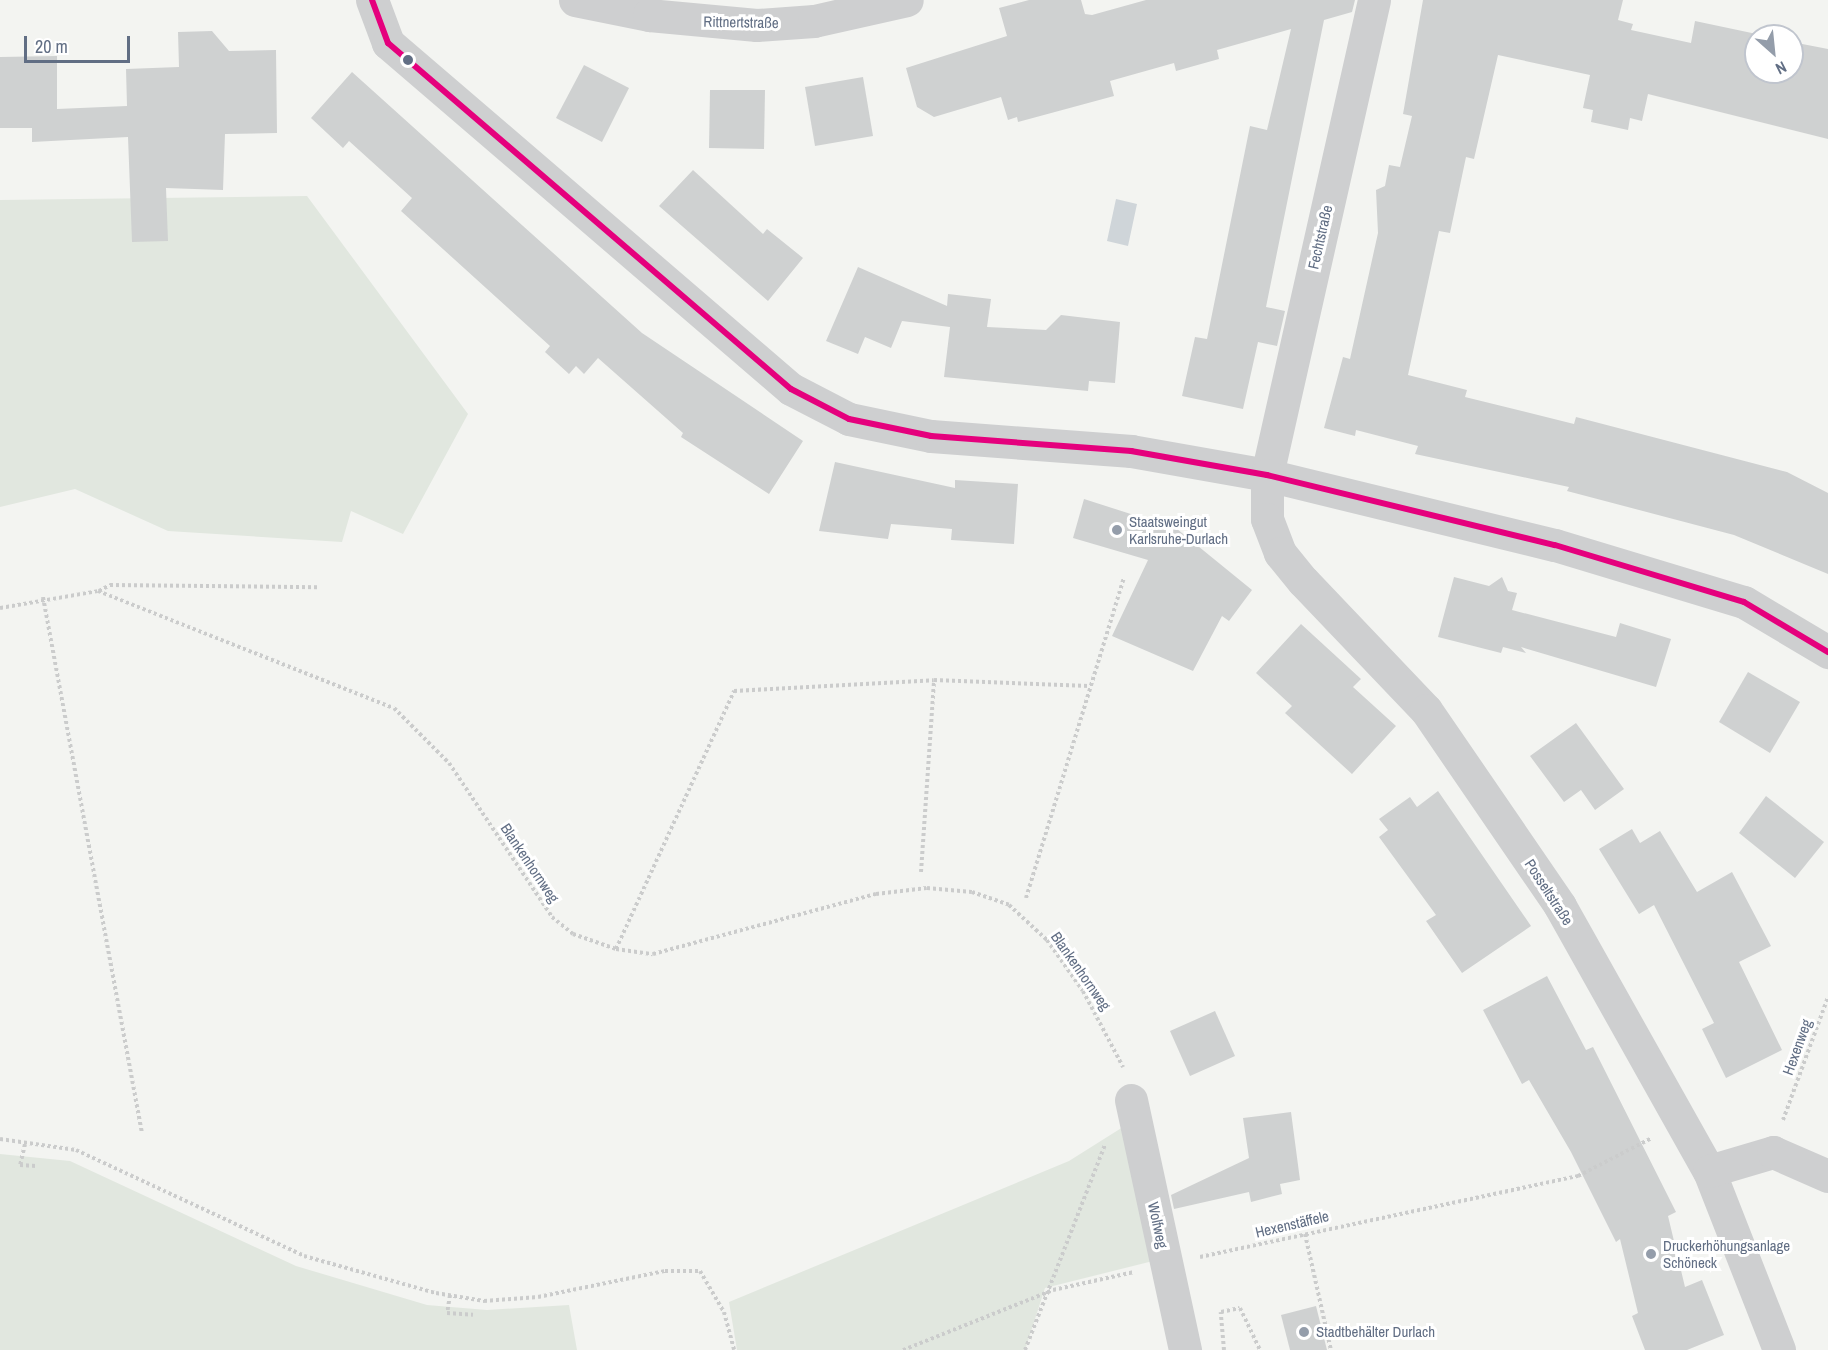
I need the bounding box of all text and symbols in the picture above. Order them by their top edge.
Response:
street label: Rittnertstraße [703,12,779,32]
scale bar [27,24,134,62]
north arrow [1744,24,1804,84]
text: 20 m [35,34,68,59]
unlabelled marker [402,54,414,66]
text: N [1772,56,1790,80]
street label: Fechtstraße [1304,203,1336,271]
place label: Staatsweingut Karlsruhe-Durlach [1129,512,1228,547]
marker: Staatsweingut Karlsruhe-Durlach [1110,523,1124,537]
street label: Blankenhornweg [497,820,563,906]
street label: Posseltstraße [1521,856,1577,928]
street label: Blankenhornweg [1047,928,1115,1014]
street label: Hexenweg [1779,1017,1815,1077]
street label: Wolfweg [1144,1200,1172,1250]
street label: Hexenstäffele [1253,1207,1331,1241]
place label: Druckerhöhungsanlage Schöneck [1663,1236,1790,1271]
marker: Druckerhöhungsanlage Schöneck [1644,1247,1658,1261]
place label: Stadtbehälter Durlach [1316,1323,1435,1341]
marker: Stadtbehälter Durlach [1297,1325,1311,1339]

